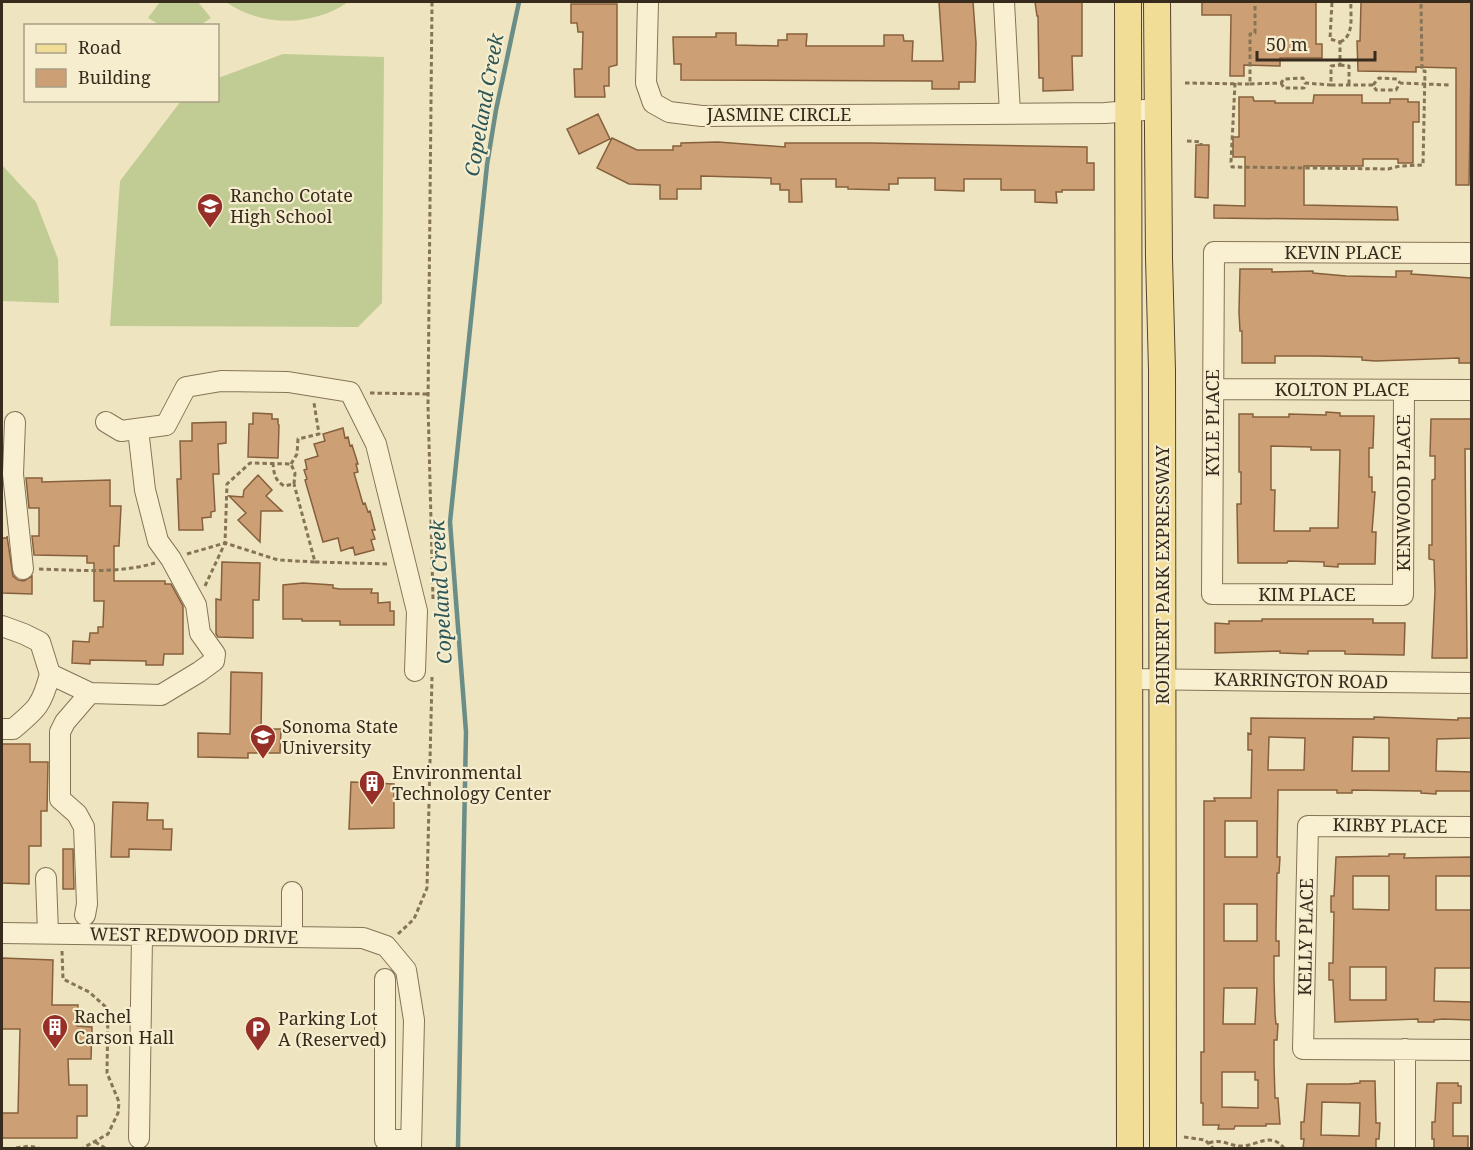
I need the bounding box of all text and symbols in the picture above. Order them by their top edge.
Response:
legend [24,24,219,102]
scale bar [1257,24,1376,62]
water label: Copeland Creek [458,31,509,178]
text: 50 m [1266,32,1308,56]
text: Road [78,35,121,59]
text: Building [78,65,151,89]
street label: JASMINE CIRCLE [706,102,851,126]
place label: Rancho Cotate High School [230,183,353,228]
school or university icon: Rancho Cotate High School [195,191,225,229]
street label: KEVIN PLACE [1284,240,1402,264]
street label: KYLE PLACE [1200,369,1224,477]
street label: KOLTON PLACE [1275,377,1409,401]
street label: KENWOOD PLACE [1391,414,1415,572]
street label: ROHNERT PARK EXPRESSWAY [1150,445,1174,705]
water label: Copeland Creek [423,519,458,665]
street label: KIM PLACE [1258,582,1356,606]
street label: KARRINGTON ROAD [1214,666,1388,694]
place label: Sonoma State University [282,714,398,759]
school or university icon: Sonoma State University [248,722,278,760]
place label: Environmental Technology Center [392,760,552,805]
building icon: Environmental Technology Center [357,768,387,806]
street label: KIRBY PLACE [1332,812,1448,838]
street label: KELLY PLACE [1292,878,1318,996]
street label: WEST REDWOOD DRIVE [89,921,299,949]
place label: Rachel Carson Hall [74,1004,174,1049]
place label: Parking Lot A (Reserved) [278,1006,387,1051]
building icon: Rachel Carson Hall [40,1012,70,1050]
parking icon: Parking Lot A (Reserved) [243,1014,273,1052]

